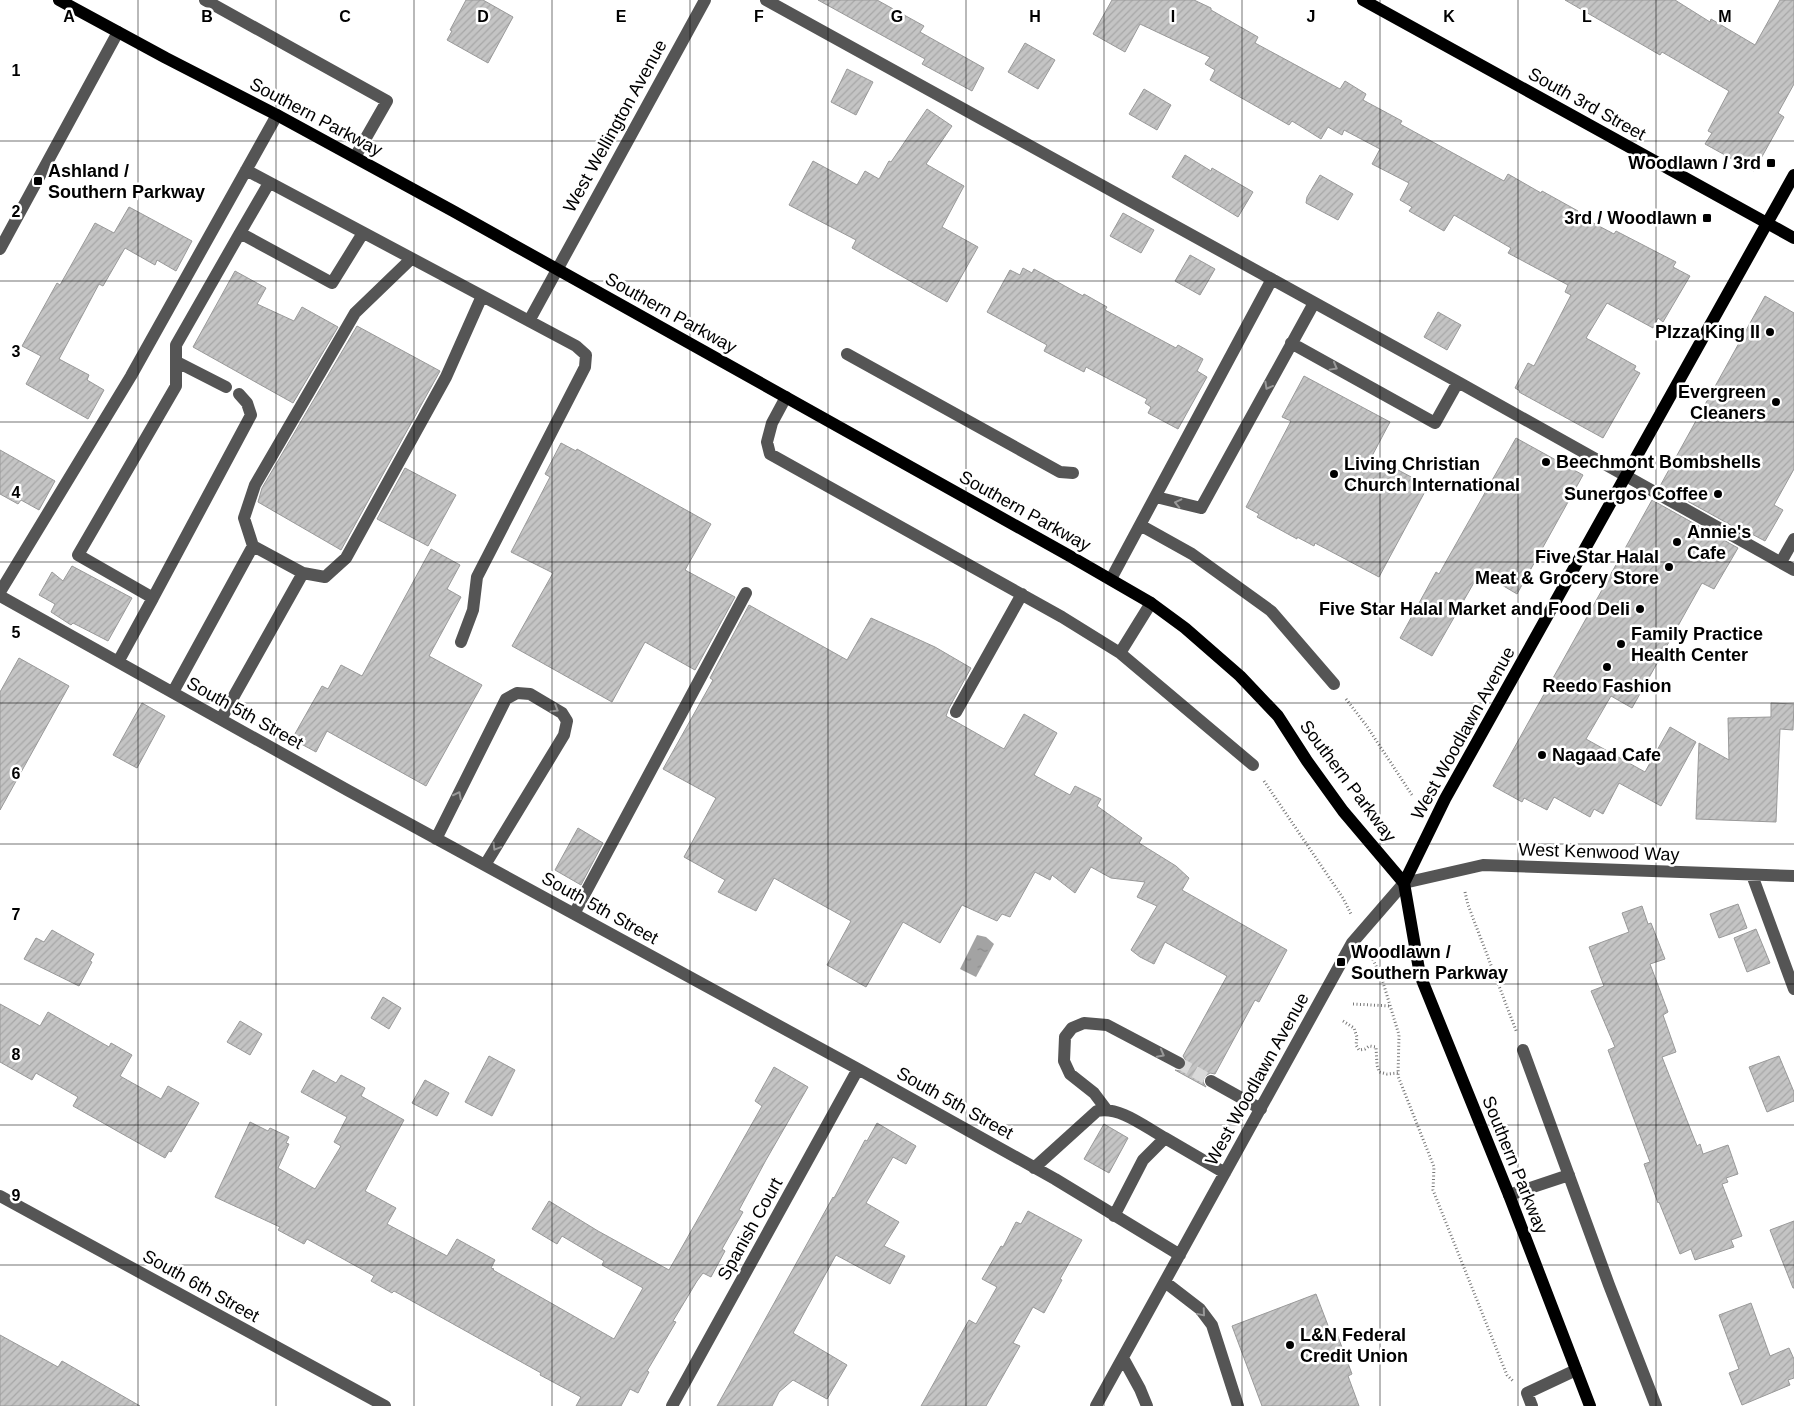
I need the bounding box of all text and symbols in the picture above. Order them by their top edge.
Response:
text: A [63,8,75,25]
text: B [201,8,213,25]
text: C [339,8,351,25]
text: D [477,8,489,25]
text: E [616,8,627,25]
text: F [754,8,764,25]
text: G [891,8,903,25]
text: H [1029,8,1041,25]
text: I [1171,8,1175,25]
text: J [1307,8,1315,25]
text: K [1443,8,1455,25]
text: L [1582,8,1592,25]
text: M [1718,8,1732,25]
street label: West Wellington Avenue [559,36,671,216]
text: 1 [12,62,21,79]
street label: South 3rd Street [1525,63,1649,145]
street label: Southern Parkway [246,74,386,160]
place label: Woodlawn / 3rd [1628,153,1761,173]
marker: Woodlawn / 3rd [1765,157,1777,169]
place label: Ashland / Southern Parkway [48,161,205,202]
marker: Ashland / Southern Parkway [32,175,44,187]
text: 2 [12,203,21,220]
place label: 3rd / Woodlawn [1564,208,1697,228]
marker: 3rd / Woodlawn [1701,212,1713,224]
street label: Southern Parkway [602,269,740,357]
place label: PIzza King II [1655,322,1760,342]
marker: PIzza King II [1764,326,1776,338]
text: 3 [12,343,21,360]
one-way arrow [1329,360,1338,370]
one-way arrow [1264,380,1274,389]
place label: Evergreen Cleaners [1678,382,1766,423]
marker: Evergreen Cleaners [1770,396,1782,408]
place label: Beechmont Bombshells [1556,452,1761,472]
place label: Living Christian Church International [1344,454,1520,495]
marker: Beechmont Bombshells [1540,456,1552,468]
street label: Southern Parkway [956,467,1094,555]
marker: Living Christian Church International [1328,468,1340,480]
text: 4 [12,484,21,501]
place label: Sunergos Coffee [1564,484,1708,504]
marker: Sunergos Coffee [1712,488,1724,500]
one-way arrow [1174,498,1183,509]
place label: Annie's Cafe [1687,522,1751,563]
marker: Annie's Cafe [1671,536,1683,548]
place label: Five Star Halal Meat & Grocery Store [1475,547,1659,588]
marker: Five Star Halal Meat & Grocery Store [1663,561,1675,573]
place label: Five Star Halal Market and Food Deli [1319,599,1630,619]
marker: Five Star Halal Market and Food Deli [1634,603,1646,615]
text: 5 [12,624,21,641]
place label: Family Practice Health Center [1631,624,1763,665]
marker: Family Practice Health Center [1615,638,1627,650]
street label: West Woodlawn Avenue [1407,643,1519,823]
marker: Reedo Fashion [1601,661,1613,673]
street label: South 5th Street [183,673,307,753]
place label: Reedo Fashion [1542,676,1672,696]
one-way arrow [550,702,559,712]
street label: Southern Parkway [1296,716,1400,846]
place label: Nagaad Cafe [1552,745,1661,765]
marker: Nagaad Cafe [1536,749,1548,761]
text: 6 [12,765,21,782]
one-way arrow [452,791,462,800]
street label: West Kenwood Way [1518,839,1680,865]
one-way arrow [493,841,503,850]
street label: South 5th Street [538,868,662,948]
text: 7 [12,906,21,923]
place label: Woodlawn / Southern Parkway [1351,942,1508,983]
marker: Woodlawn / Southern Parkway [1335,956,1347,968]
street label: West Woodlawn Avenue [1201,989,1313,1169]
text: 8 [12,1046,21,1063]
one-way arrow [1156,1048,1165,1058]
street label: South 5th Street [893,1063,1017,1143]
street label: Southern Parkway [1478,1093,1552,1237]
street label: Spanish Court [714,1174,786,1284]
text: 9 [12,1187,21,1204]
street label: South 6th Street [139,1246,263,1326]
one-way arrow [1197,1307,1205,1316]
place label: L&N Federal Credit Union [1300,1325,1408,1366]
marker: L&N Federal Credit Union [1284,1339,1296,1351]

